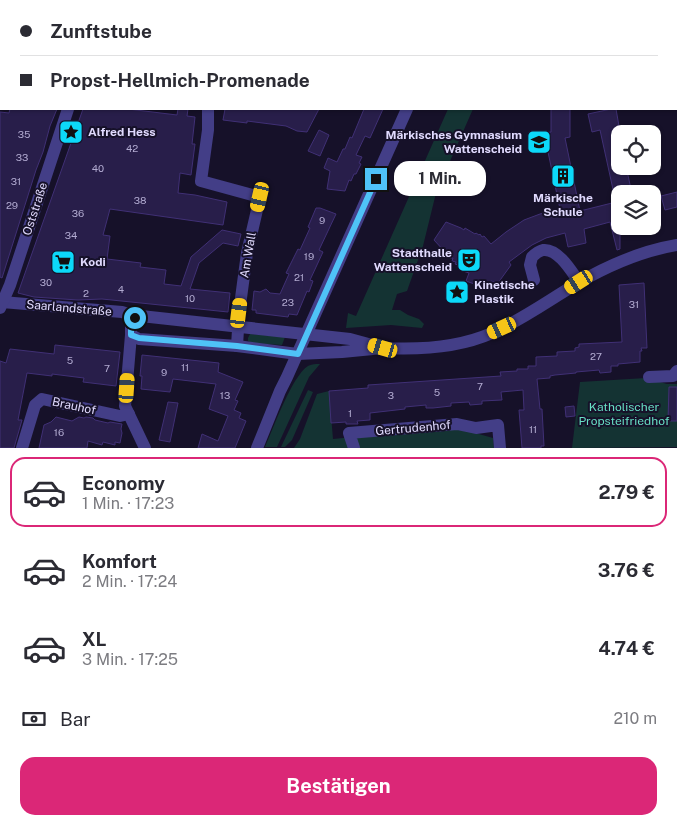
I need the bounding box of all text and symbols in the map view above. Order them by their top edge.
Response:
text: Zunftstube [50,20,152,42]
text: Propst-Hellmich-Promenade [50,69,310,91]
place icon: Alfred Hess [58,119,84,145]
place label: Alfred Hess [88,125,156,139]
map controls [611,125,661,235]
button: locate [611,125,661,175]
house number: 35 [18,128,30,140]
place label: Märkisches Gymnasium Wattenscheid [385,128,522,156]
school or university icon: Märkisches Gymnasium Wattenscheid [526,129,552,155]
house number: 42 [126,142,138,154]
house number: 33 [16,151,28,163]
house number: 40 [92,162,104,174]
callout: 1 Min. [394,162,486,196]
building icon: Märkische Schule [550,163,576,189]
route end [365,168,387,190]
text: 1 Min. [418,169,462,188]
house number: 31 [11,175,21,187]
street label: Oststraße [20,181,50,237]
car [249,181,270,213]
button: layers [611,185,661,235]
place label: Märkische Schule [533,191,593,219]
house number: 38 [134,194,146,206]
house number: 29 [6,199,18,211]
house number: 36 [72,207,84,219]
house number: 9 [319,214,325,226]
house number: 34 [65,229,77,241]
street label: Am Wall [237,231,259,279]
place label: Stadthalle Wattenscheid [374,246,452,274]
theatre icon: Stadthalle Wattenscheid [456,247,482,273]
supermarket icon: Kodi [50,249,76,275]
house number: 19 [304,250,314,262]
place label: Kodi [80,255,106,269]
car [562,268,595,296]
house number: 21 [294,271,304,283]
house number: 30 [40,276,52,288]
place label: Kinetische Plastik [474,278,535,306]
place icon: Kinetische Plastik [444,279,470,305]
house number: 4 [118,283,124,295]
house number: 2 [83,287,89,299]
house number: 10 [185,292,195,304]
house number: 23 [282,296,294,308]
street label: Saarlandstraße [26,297,113,319]
car [229,297,248,329]
house number: 31 [629,298,639,310]
route start [124,307,146,329]
car [485,315,518,341]
car [366,337,399,359]
house number: 27 [590,350,602,362]
house number: 5 [67,354,73,366]
house number: 11 [181,361,189,373]
house number: 7 [104,362,110,374]
house number: 9 [161,366,167,378]
car [118,373,135,403]
house number: 7 [477,380,483,392]
house number: 5 [434,386,440,398]
house number: 13 [220,389,230,401]
house number: 3 [388,389,394,401]
street label: Brauhof [51,395,97,418]
park label: Katholischer Propsteifriedhof [578,400,670,428]
house number: 1 [348,407,352,419]
street label: Gertrudenhof [375,418,451,438]
house number: 11 [529,423,537,435]
house number: 16 [54,426,64,438]
icon: car [22,470,67,515]
text: Economy [82,472,165,494]
text: 2.79 € [598,481,655,503]
text: 1 Min. · 17:23 [82,494,174,513]
icon: car [22,548,67,593]
text: Komfort [82,550,157,572]
text: 3.76 € [598,559,655,581]
text: 2 Min. · 17:24 [82,572,177,591]
icon: car [22,626,67,671]
text: XL [82,628,107,650]
text: 4.74 € [598,637,655,659]
text: 3 Min. · 17:25 [82,650,178,669]
icon: cash [20,705,48,733]
text: Bar [60,708,91,730]
text: 210 m [613,709,657,728]
button: Bestätigen [20,757,657,815]

